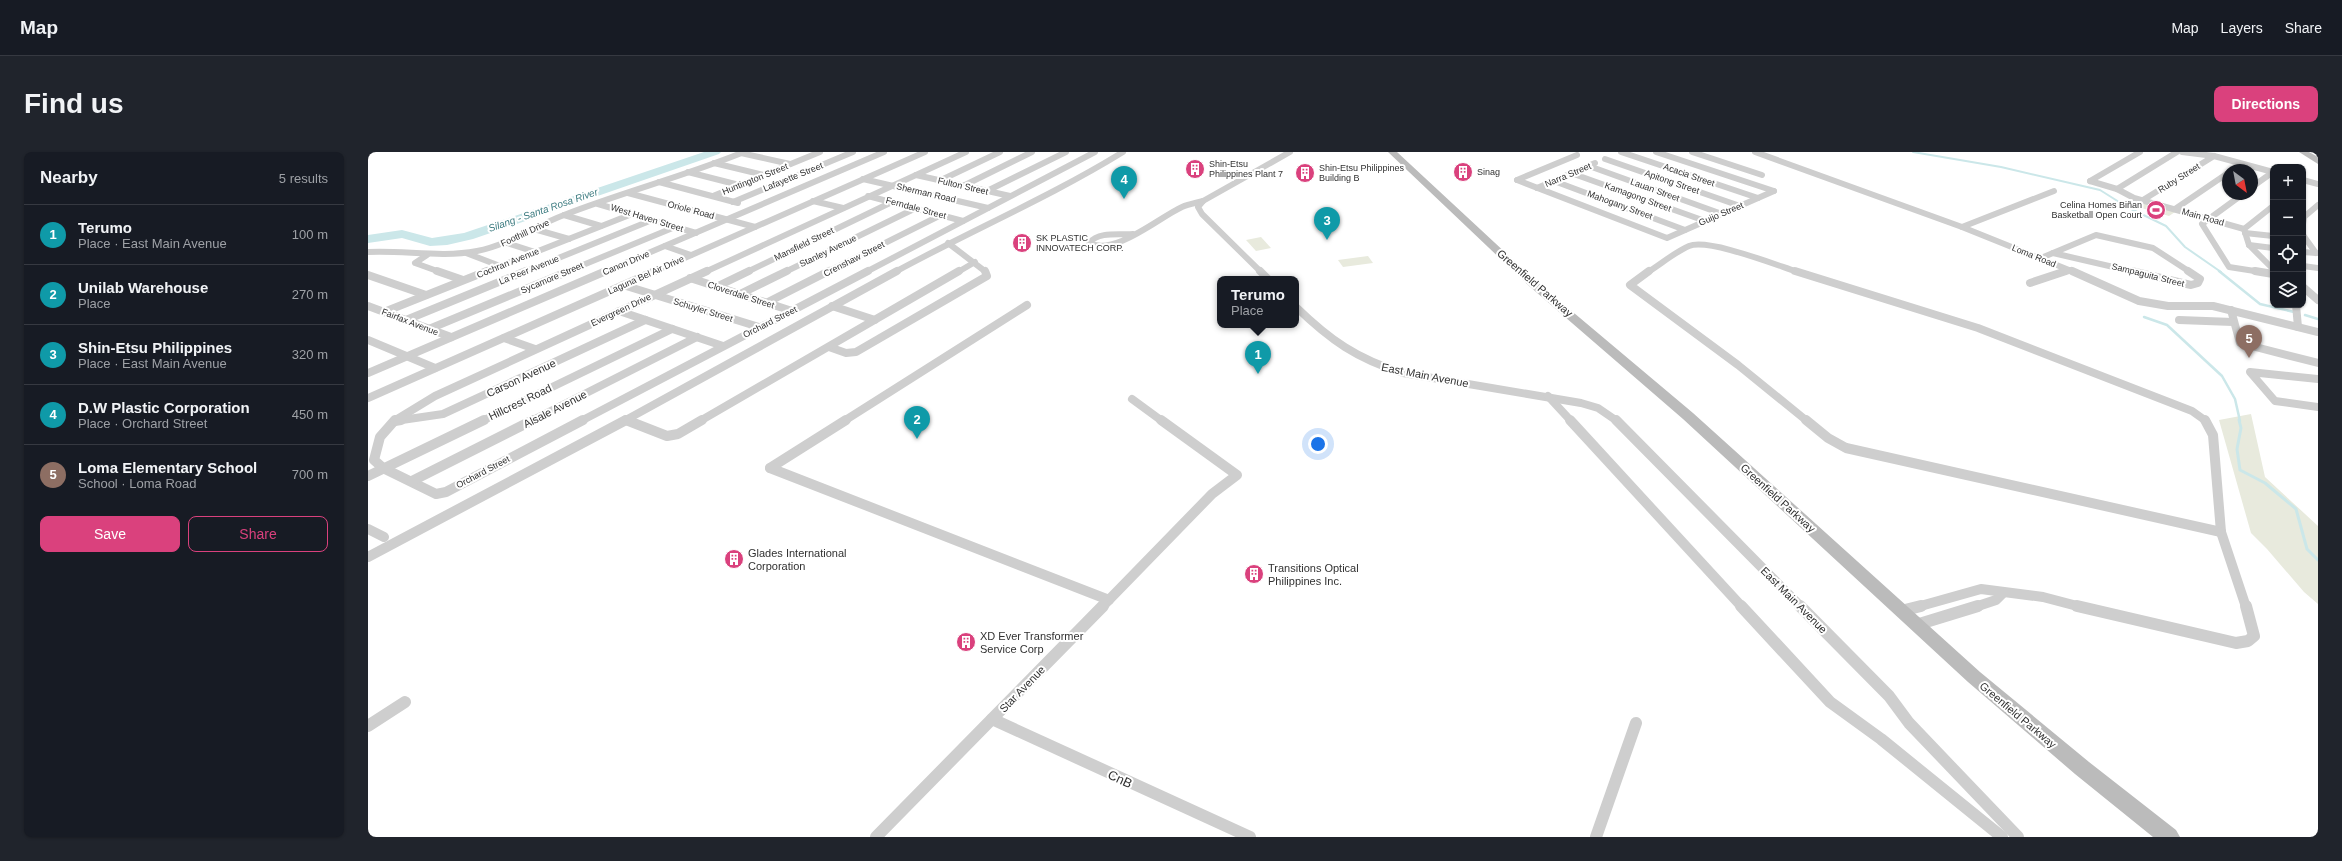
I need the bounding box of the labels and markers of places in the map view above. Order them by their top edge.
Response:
building icon: Shin-Etsu Philippines Plant 7 [1184,158,1206,180]
place label: Shin-Etsu Philippines Plant 7 [1209,159,1283,179]
building icon: Sinag [1452,161,1474,183]
building icon: Shin-Etsu Philippines Building B [1294,162,1316,184]
place label: Shin-Etsu Philippines Building B [1319,163,1405,183]
pin: 4 [1111,166,1137,199]
place label: Sinag [1477,167,1500,177]
sports icon: Celina Homes Biñan Basketball Open Court [2145,199,2167,221]
place label: Celina Homes Biñan Basketball Open Court [2051,200,2142,220]
pin: 3 [1314,207,1340,240]
building icon: SK PLASTIC INNOVATECH CORP. [1011,232,1033,254]
place label: SK PLASTIC INNOVATECH CORP. [1036,233,1124,253]
pin: 5 [2236,325,2262,358]
pin: 1 [1245,341,1271,374]
pin: 2 [904,406,930,439]
place label: Glades International Corporation [748,547,846,572]
building icon: Glades International Corporation [723,548,745,570]
place label: Transitions Optical Philippines Inc. [1268,562,1359,587]
building icon: Transitions Optical Philippines Inc. [1243,563,1265,585]
place label: XD Ever Transformer Service Corp [980,630,1084,655]
building icon: XD Ever Transformer Service Corp [955,631,977,653]

